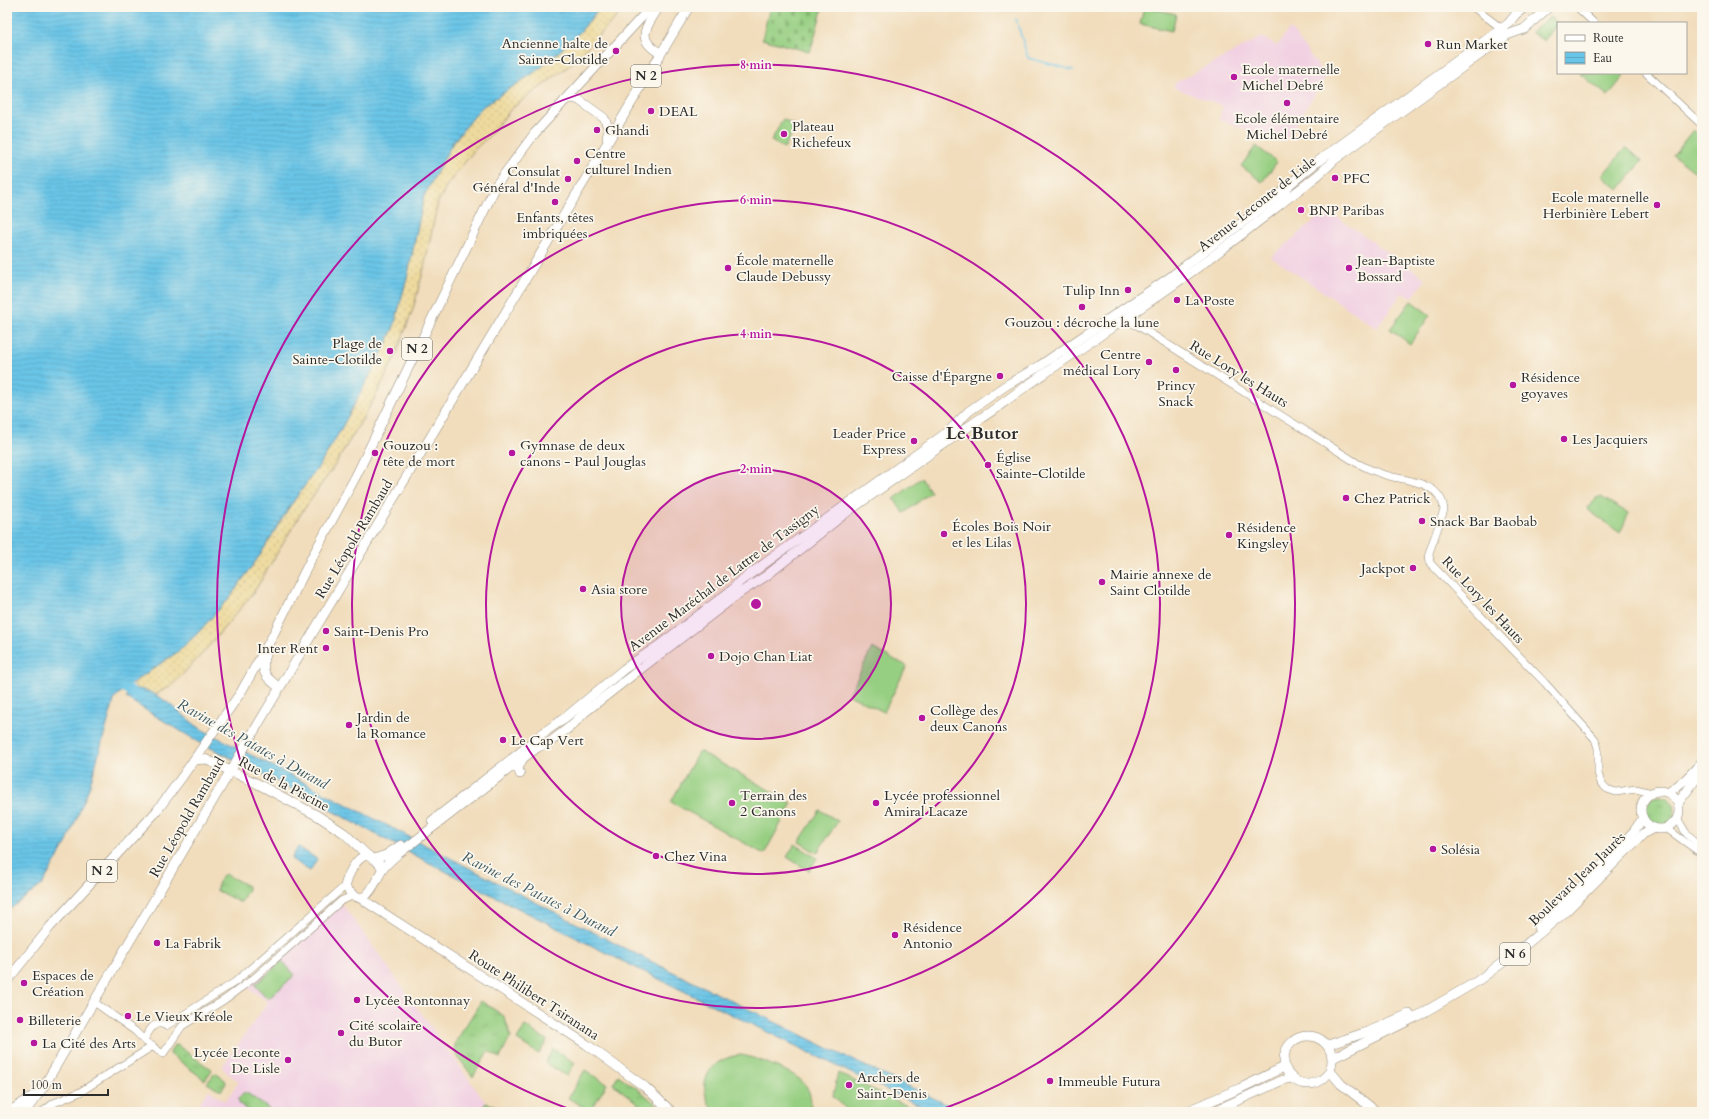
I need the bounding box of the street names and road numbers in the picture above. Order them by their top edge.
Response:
road number: N 2 [631,65,661,87]
street label: Avenue Leconte de Lisle [1194,152,1320,256]
street label: Rue Lory les Hauts [1186,336,1292,412]
road number: N 2 [402,338,432,360]
street label: Rue Léopold Rambaud [311,475,397,602]
street label: Avenue Maréchal de Lattre de Tassigny [625,500,824,656]
street label: Rue Lory les Hauts [1438,552,1529,648]
street label: Rue de la Piscine [235,752,333,816]
street label: Rue Léopold Rambaud [145,753,229,881]
street label: Boulevard Jean Jaurès [1524,828,1630,930]
road number: N 2 [87,860,117,882]
road number: N 6 [1500,943,1530,965]
street label: Route Philibert Tsiranana [465,946,603,1044]

